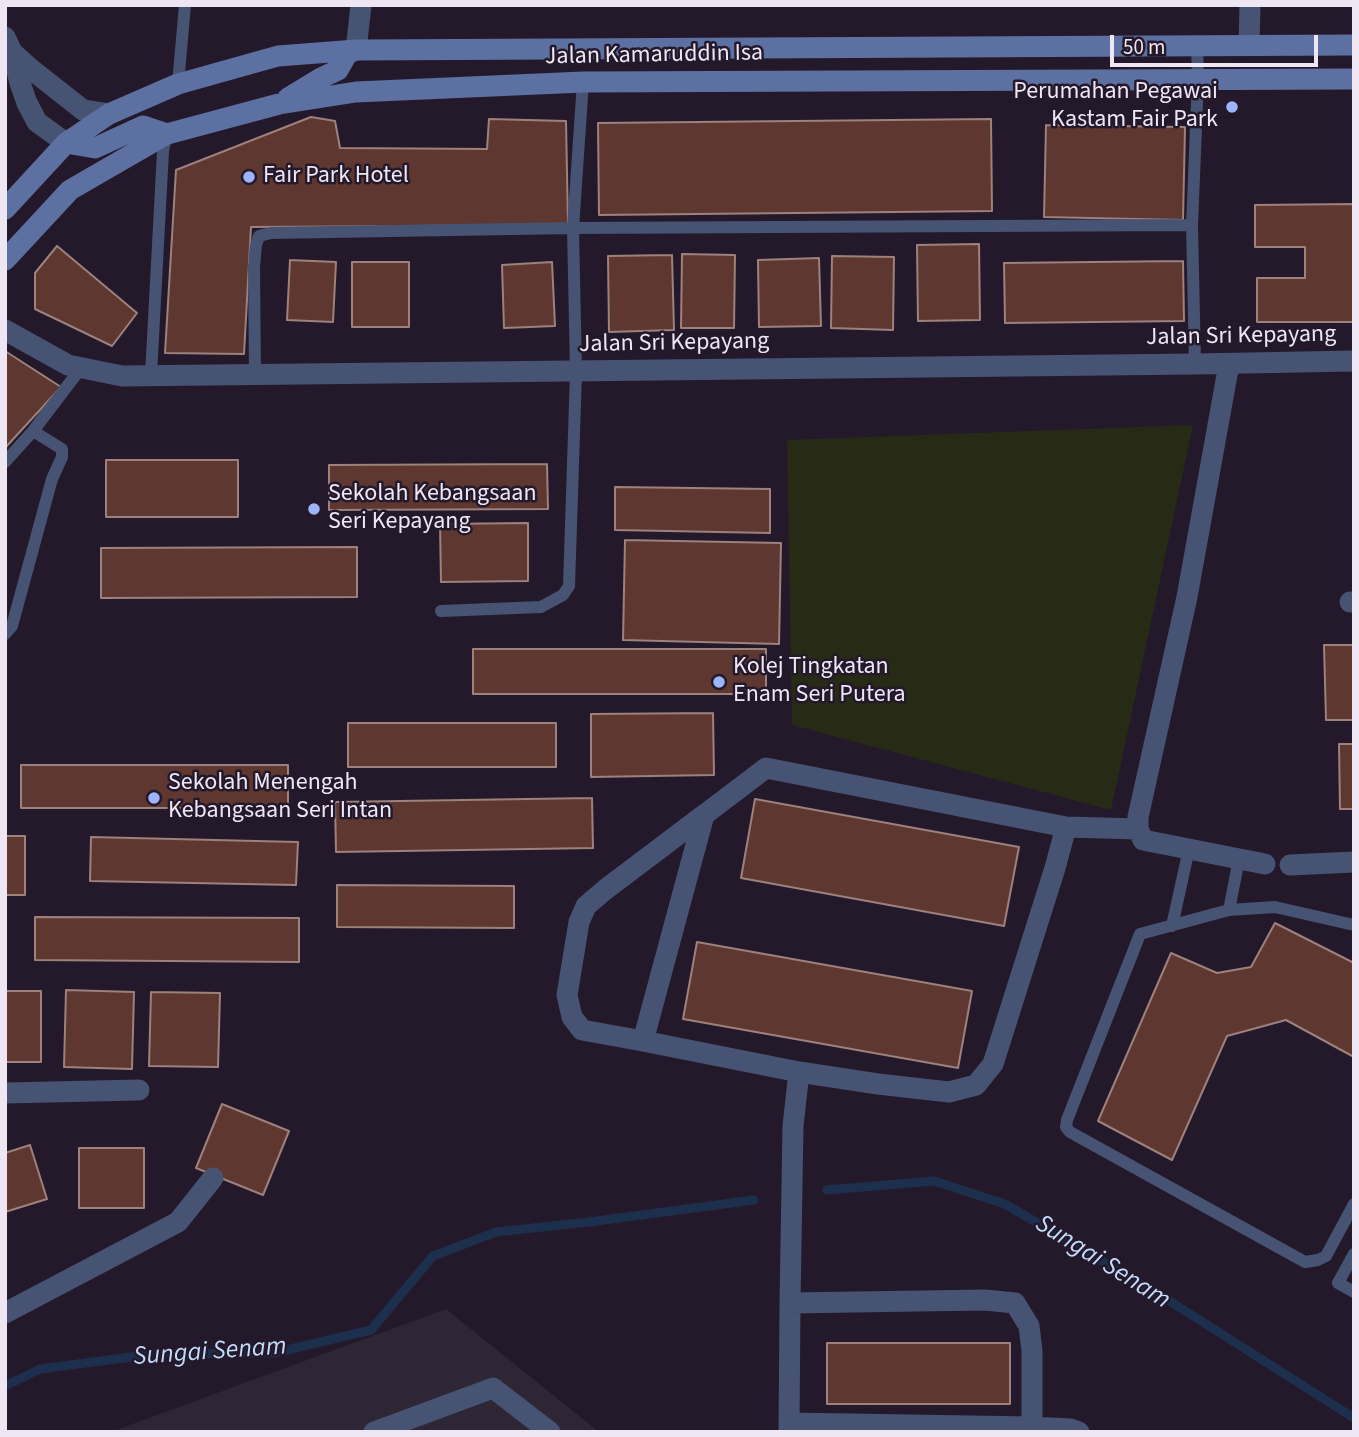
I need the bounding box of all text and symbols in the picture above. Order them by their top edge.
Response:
scale bar [1114,21,1322,65]
text: 50 m [1123,32,1165,62]
street label: Jalan Kamaruddin Isa [545,40,763,72]
place label: Perumahan Pegawai Kastam Fair Park [1013,79,1218,135]
marker: Perumahan Pegawai Kastam Fair Park [1224,99,1240,115]
place label: Fair Park Hotel [263,163,409,191]
marker: Fair Park Hotel [241,169,257,185]
street label: Jalan Sri Kepayang [1146,321,1336,353]
street label: Jalan Sri Kepayang [579,328,769,360]
place label: Sekolah Kebangsaan Seri Kepayang [328,481,537,537]
marker: Sekolah Kebangsaan Seri Kepayang [306,501,322,517]
place label: Kolej Tingkatan Enam Seri Putera [733,654,906,710]
marker: Kolej Tingkatan Enam Seri Putera [711,674,727,690]
place label: Sekolah Menengah Kebangsaan Seri Intan [168,770,392,826]
marker: Sekolah Menengah Kebangsaan Seri Intan [146,790,162,806]
water label: Sungai Senam [1029,1209,1175,1317]
water label: Sungai Senam [132,1332,288,1374]

